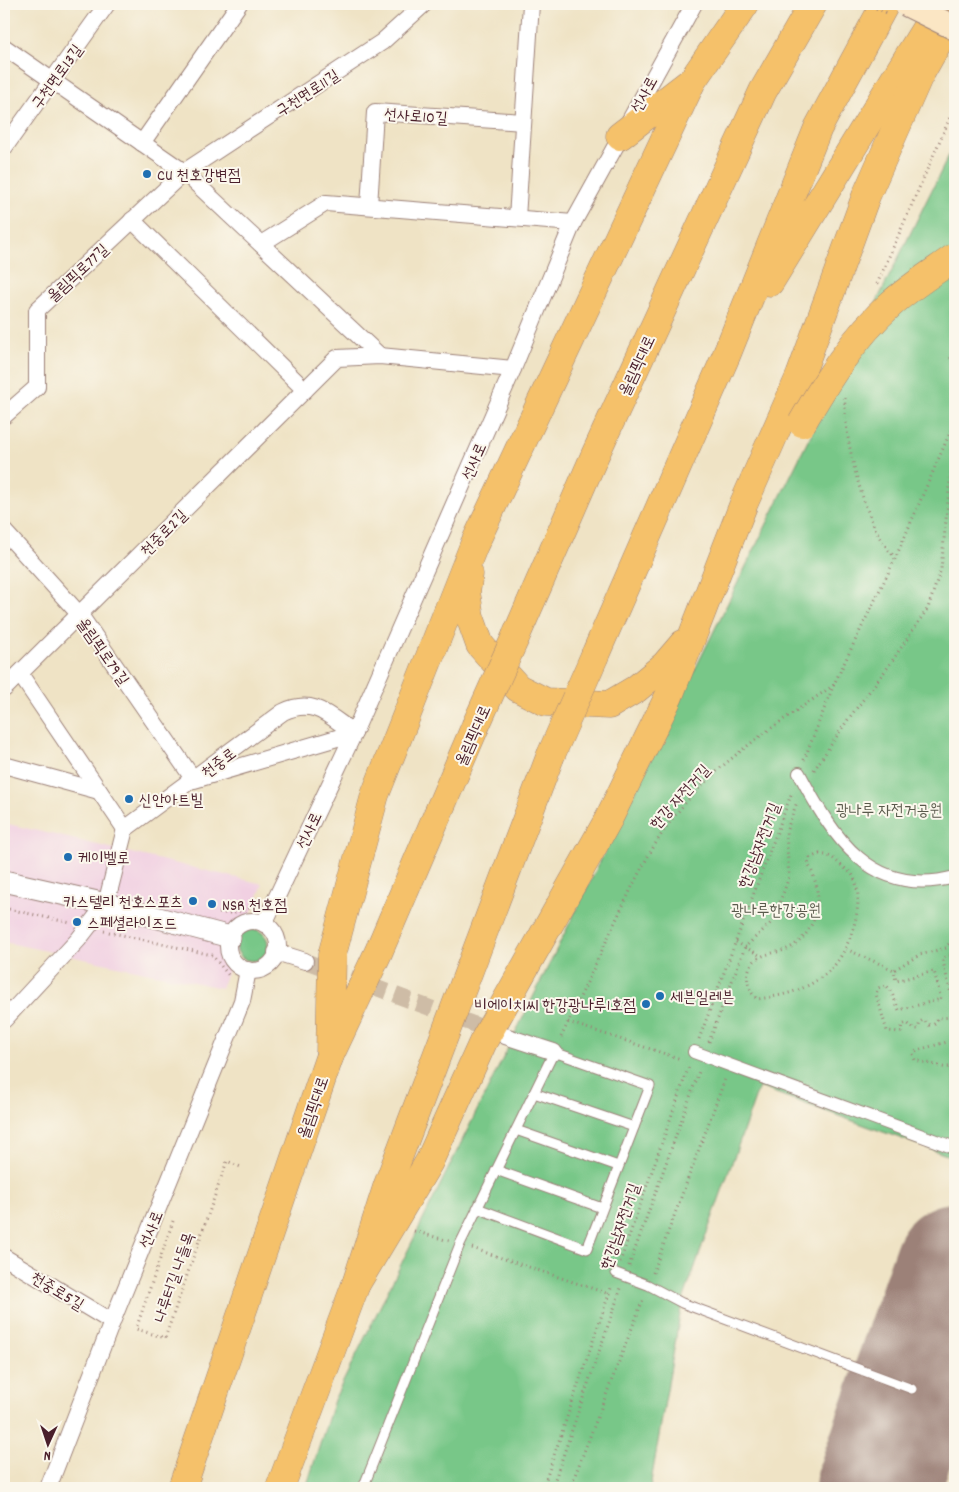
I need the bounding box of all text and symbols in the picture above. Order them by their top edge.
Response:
street label: 구천면로13길 [27,40,89,115]
street label: 구천면로11길 [272,65,345,123]
street label: 선사로 [626,73,665,118]
street label: 선사로10길 [383,104,449,131]
place label: CU 천호강변점 [157,165,241,188]
marker: CU 천호강변점 [141,168,153,180]
street label: 올림픽로77길 [43,239,115,308]
street label: 올림픽대로 [614,332,662,400]
street label: 선사로 [457,440,494,484]
street label: 천중로2길 [136,505,194,563]
street label: 올림픽로79길 [70,614,134,691]
street label: 올림픽대로 [451,702,498,770]
street label: 천중로 [197,743,242,785]
street label: 한강 자전거길 [645,760,717,835]
place label: 신안아트빌 [139,790,204,813]
marker: 신안아트빌 [123,793,135,805]
street label: 한강남자전거길 [733,800,787,892]
park label: 광나루 자전거공원 [836,800,942,823]
street label: 선사로 [292,809,329,853]
place label: 케이벨로 [78,848,130,871]
marker: 케이벨로 [62,851,74,863]
place label: 카스텔리 천호스포츠 [63,892,183,915]
marker: 카스텔리 천호스포츠 [187,895,199,907]
place label: NSR 천호점 [222,895,287,918]
marker: NSR 천호점 [206,898,218,910]
park label: 광나루한강공원 [731,900,821,923]
place label: 스페셜라이즈드 [87,913,177,936]
marker: 스페셜라이즈드 [71,916,83,928]
place label: 세븐일레븐 [670,987,734,1010]
marker: 세븐일레븐 [654,990,666,1002]
place label: 비에이치씨 한강광나루1호점 [474,995,636,1018]
marker: 비에이치씨 한강광나루1호점 [640,998,652,1010]
street label: 올림픽대로 [293,1074,336,1142]
street label: 한강남자전거길 [596,1180,647,1273]
street label: 선사로 [134,1208,170,1252]
street label: 나루터길 나들목 [149,1230,202,1326]
street label: 천중로5길 [26,1267,88,1317]
north arrow [22,1420,72,1470]
text: N [43,1445,51,1465]

